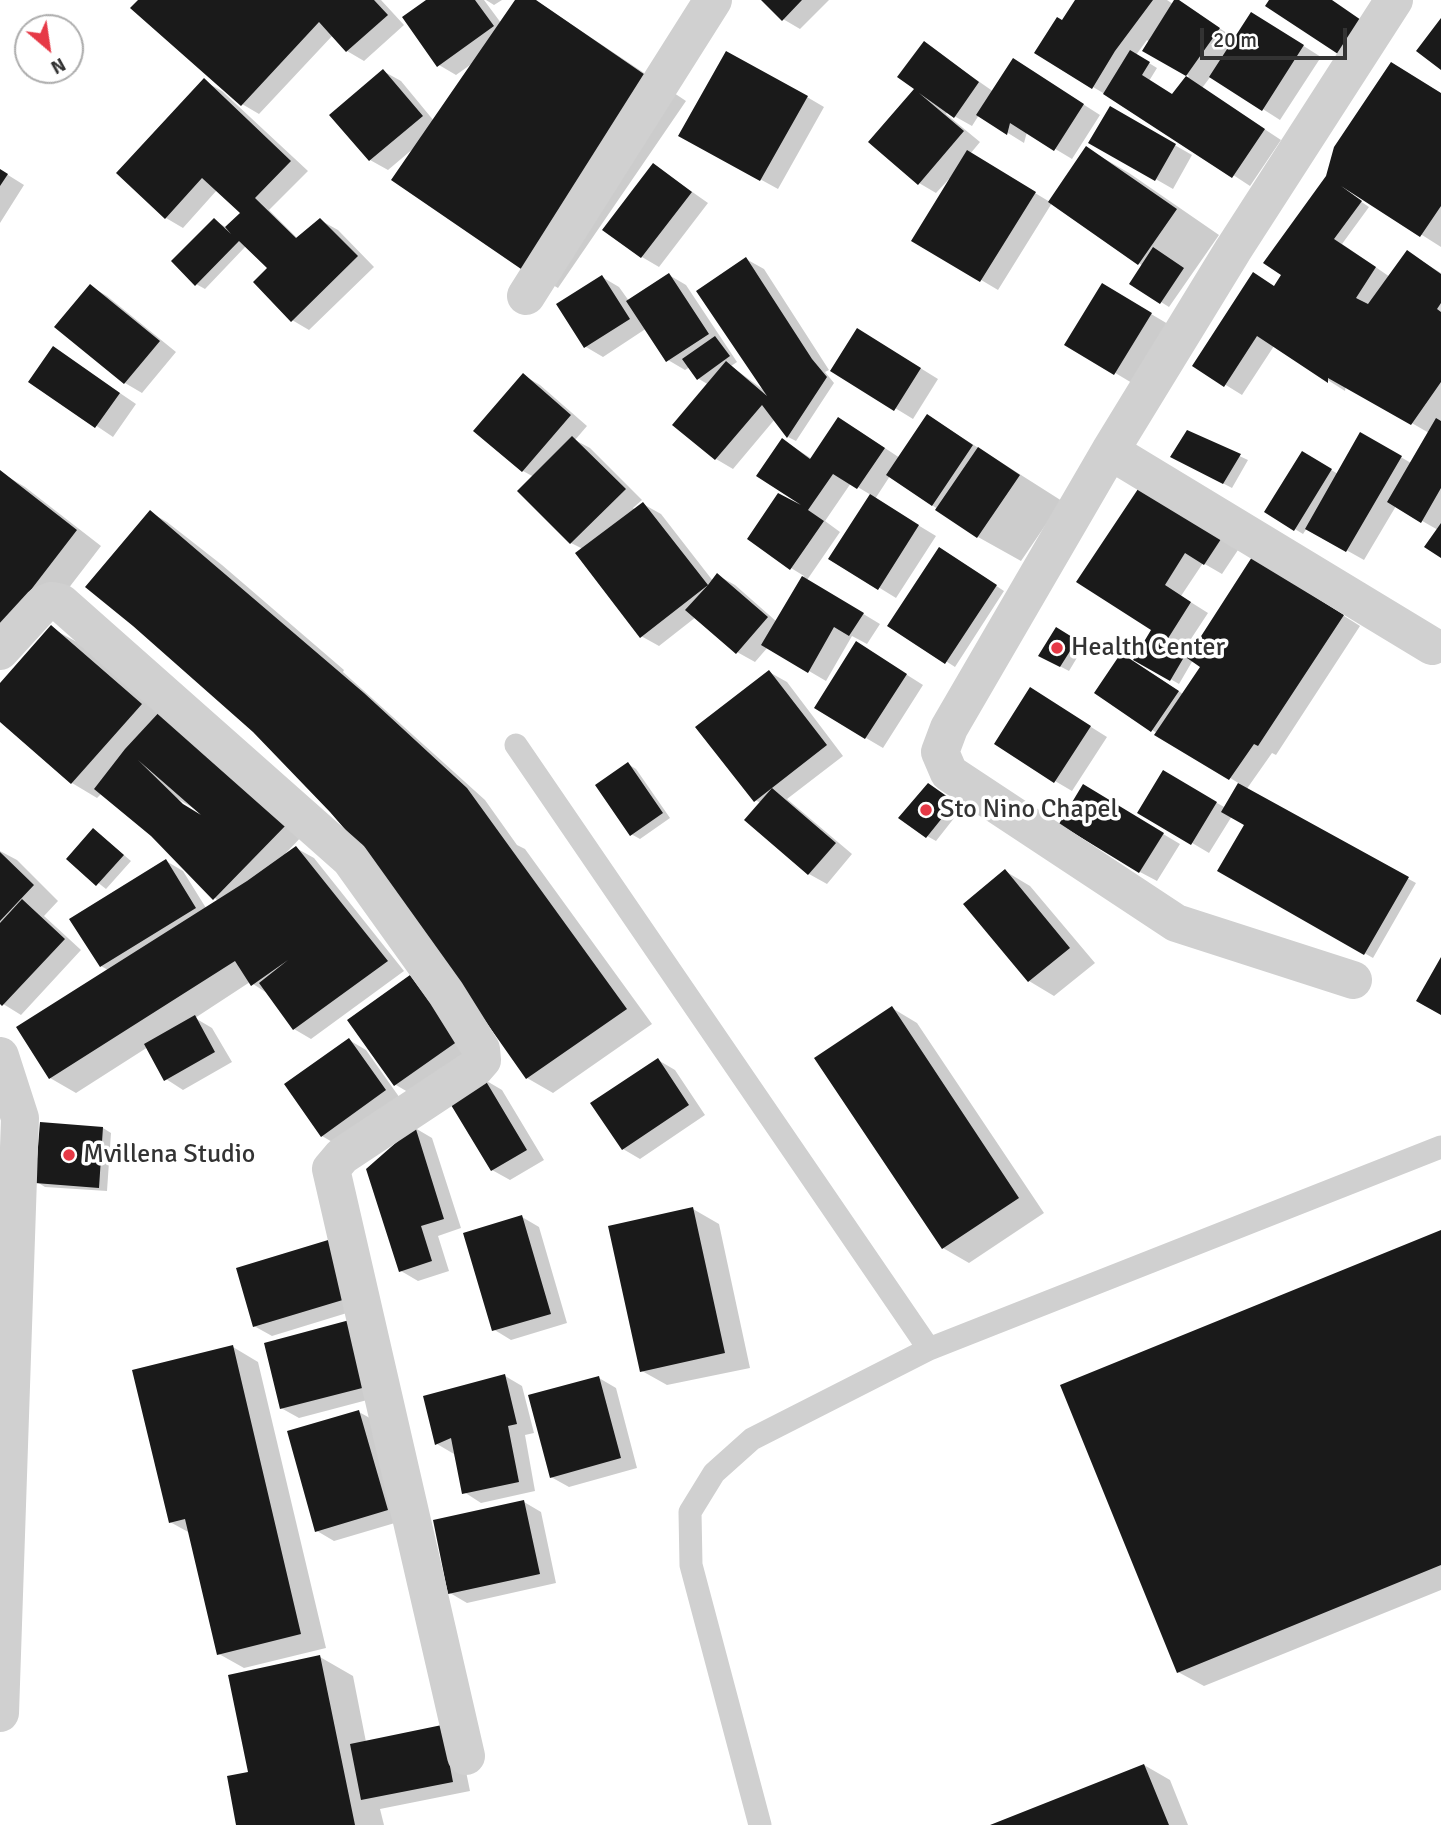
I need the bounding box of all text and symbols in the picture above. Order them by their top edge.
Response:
north arrow [14,14,84,84]
scale bar [1203,14,1350,58]
text: 20 m [1213,27,1257,53]
text: N [47,52,70,79]
place label: Health Center [1071,632,1225,664]
marker: Health Center [1049,640,1065,656]
place label: Sto Nino Chapel [940,794,1118,826]
marker: Sto Nino Chapel [918,802,934,818]
place label: Mvillena Studio [83,1139,255,1171]
marker: Mvillena Studio [61,1147,77,1163]

